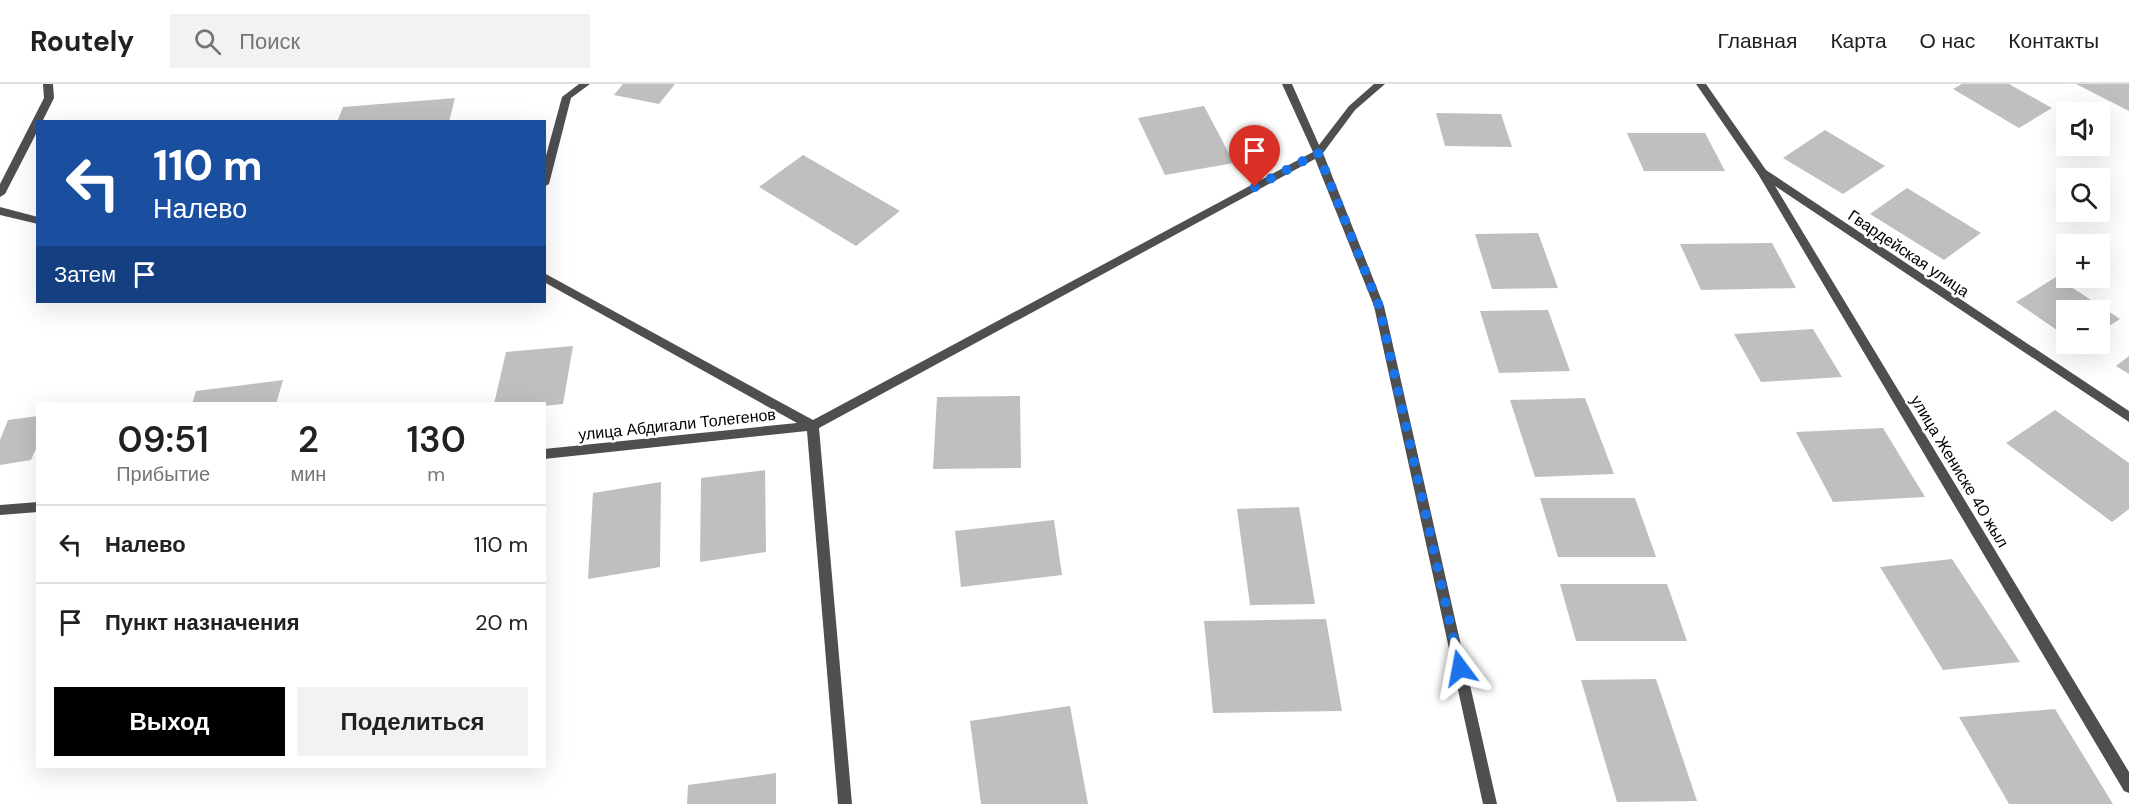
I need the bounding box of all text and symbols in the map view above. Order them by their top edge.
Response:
search box [170,14,590,68]
text: Routely [30,23,134,60]
icon: search [191,25,224,58]
text: Поиск [239,27,300,56]
text: Главная [1717,27,1797,55]
text: Карта [1830,27,1887,55]
text: О нас [1920,27,1975,55]
text: Контакты [2008,27,2099,55]
map controls [2056,102,2110,354]
button: sound [2056,102,2110,156]
pin [1229,125,1280,187]
icon: arrive [1238,134,1271,167]
text: 110 m [153,138,263,193]
icon: left [54,144,132,222]
button: search [2056,168,2110,222]
text: Налево [153,191,247,226]
street label: Гвардейская улица [1844,205,1973,302]
button: + [2056,234,2110,288]
icon: arrive [128,258,161,291]
text: Затем [54,260,116,289]
button: − [2056,300,2110,354]
street label: улица Жениске 40 жыл [1906,391,2013,551]
street label: улица Абдигали Толегенов [577,404,777,445]
text: 09:51 [118,416,209,463]
text: 2 [298,416,319,463]
text: 130 [407,416,466,463]
text: Прибытие [116,461,210,487]
text: мин [290,461,326,487]
text: m [427,461,445,487]
icon: left [54,528,87,561]
text: Налево [105,530,186,559]
text: 110 m [474,530,528,559]
icon: arrive [54,606,87,639]
text: Пункт назначения [105,608,300,637]
text: 20 m [475,608,528,637]
position arrow [1428,636,1492,700]
button: Выход [54,687,285,756]
button: Поделиться [297,687,528,756]

